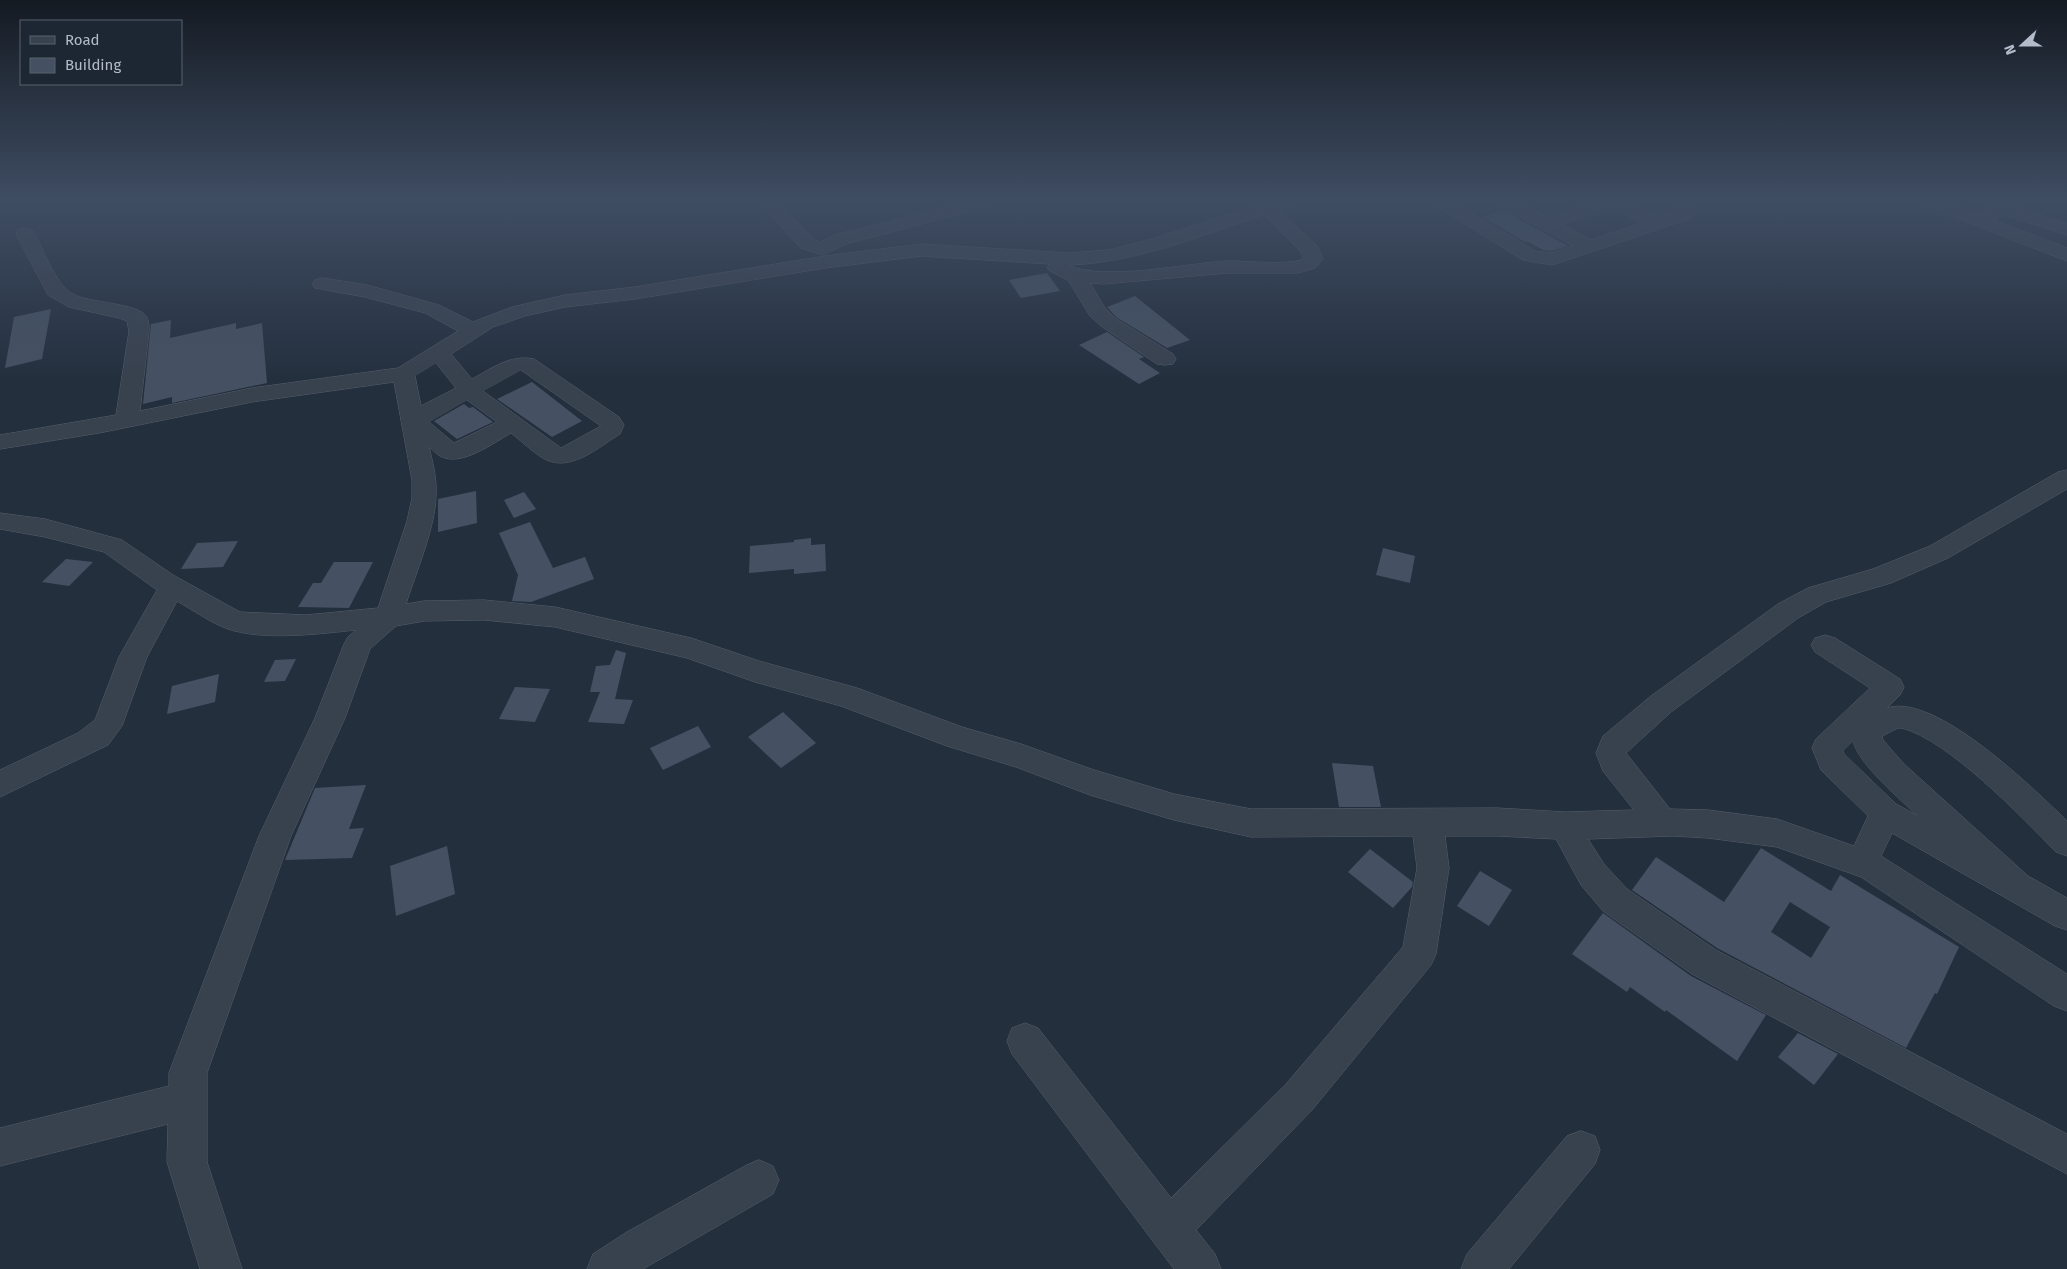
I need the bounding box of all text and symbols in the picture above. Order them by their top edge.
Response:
legend [20,20,182,85]
north arrow [1997,20,2047,70]
text: Road [65,31,100,49]
text: N [2001,42,2020,57]
text: Building [65,56,121,74]

